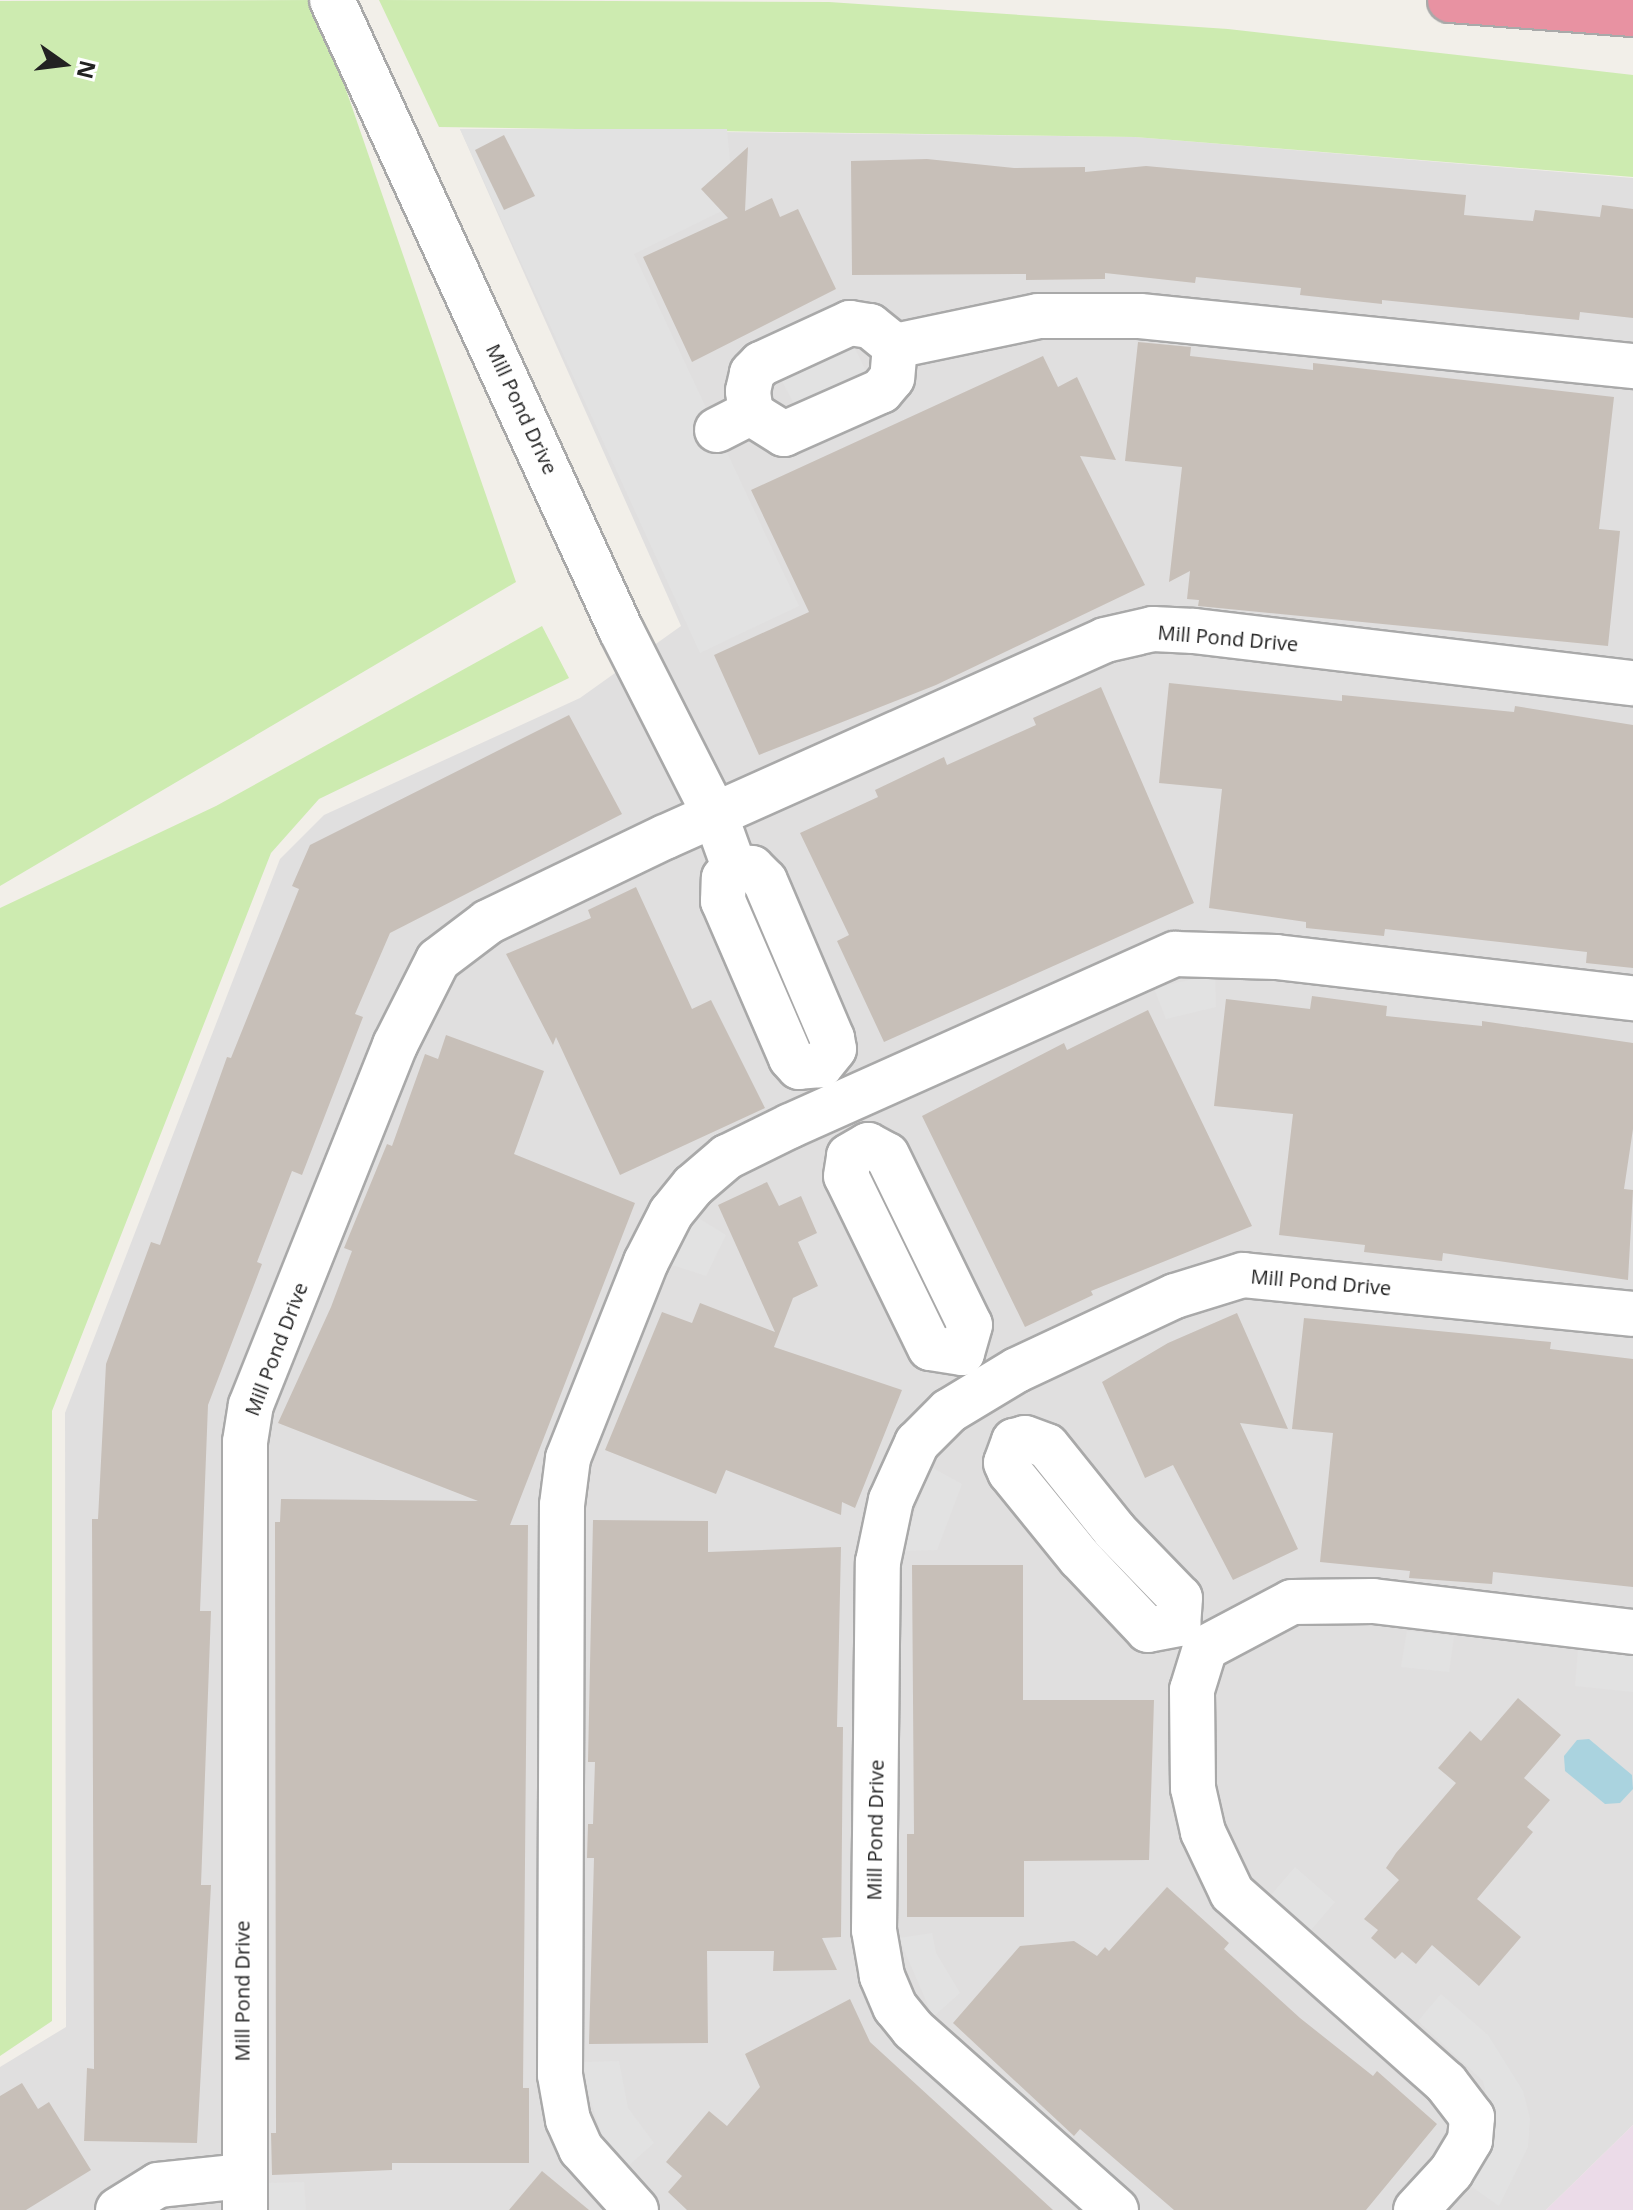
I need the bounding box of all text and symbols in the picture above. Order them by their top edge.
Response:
north arrow [24,24,104,104]
text: N [71,57,104,82]
street label: Mill Pond Drive [481,340,563,478]
street label: Mill Pond Drive [1157,620,1299,656]
street label: Mill Pond Drive [1250,1264,1392,1300]
street label: Mill Pond Drive [240,1279,312,1419]
street label: Mill Pond Drive [862,1759,888,1901]
street label: Mill Pond Drive [230,1920,254,2062]

